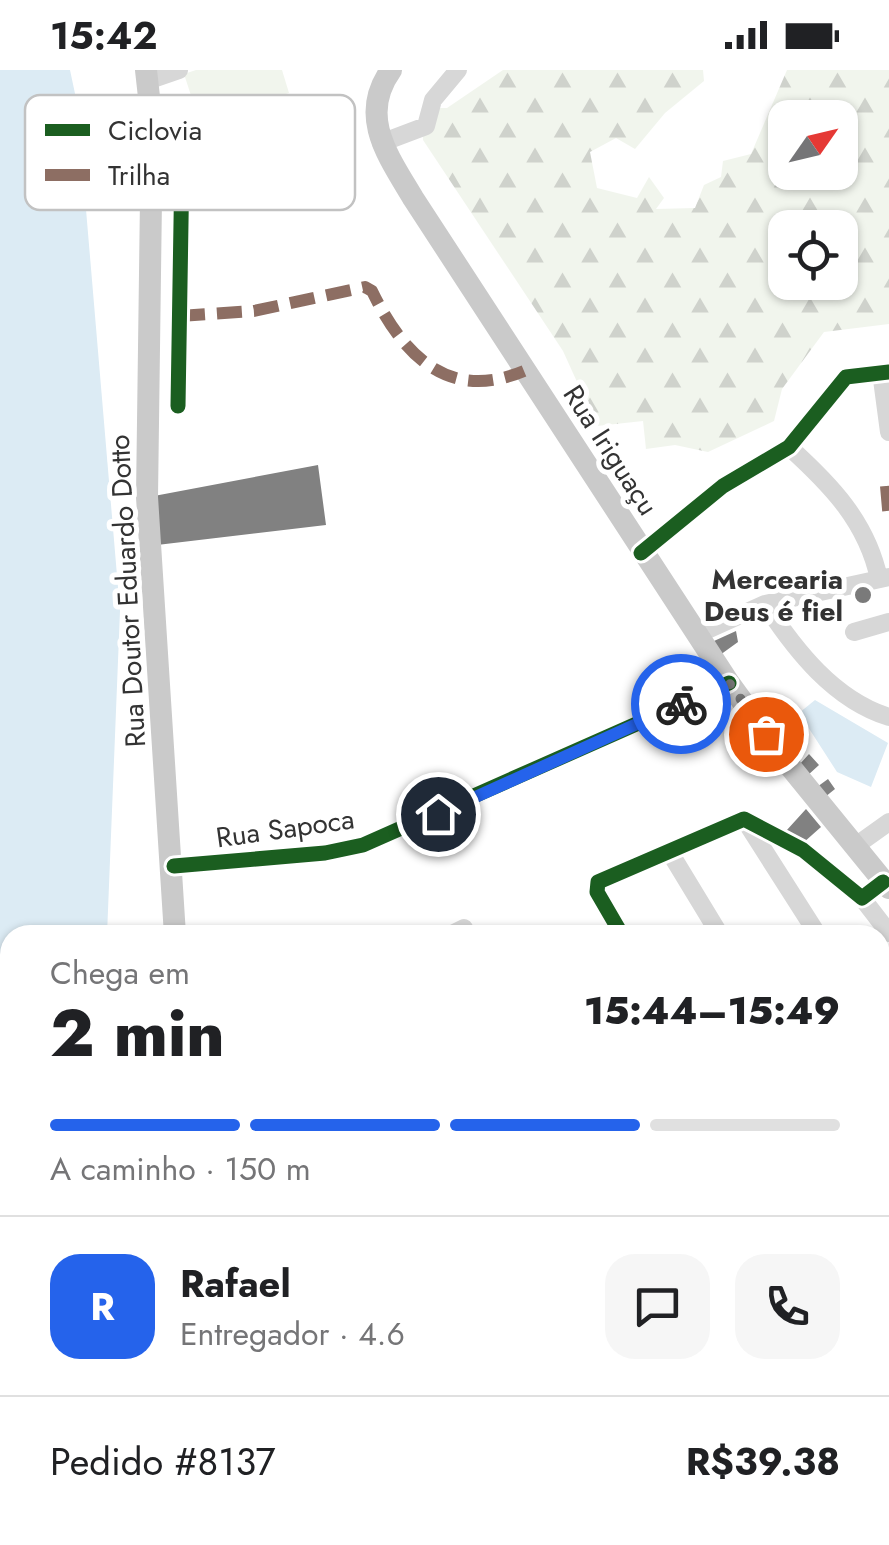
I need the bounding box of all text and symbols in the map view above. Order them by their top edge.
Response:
text: 15:42 [50,8,158,63]
legend [25,95,355,210]
north arrow [768,100,858,190]
map controls [768,100,858,300]
text: Ciclovia [108,110,202,151]
text: Trilha [108,155,170,196]
button: locate [768,210,858,300]
street label: Rua Iriguaçu [553,377,668,524]
street label: Rua Doutor Eduardo Dotto [99,434,156,748]
place label: Mercearia Deus é fiel [704,559,843,632]
marker: Mercearia Deus é fiel [852,584,874,606]
courier [631,654,731,754]
icon: bike [654,677,709,732]
pin [724,692,809,777]
icon: bag [739,707,794,762]
pin [396,772,481,857]
icon: home [411,787,466,842]
street label: Rua Sapoca [213,799,357,858]
text: Chega em [50,950,190,996]
text: 15:44–15:49 [584,983,840,1038]
text: 2 min [50,986,225,1080]
text: A caminho · 150 m [50,1146,311,1192]
button: chat [605,1254,710,1359]
button: phone [735,1254,840,1359]
text: Rafael [180,1256,291,1311]
text: R [90,1279,115,1334]
text: Entregador · 4.6 [180,1311,405,1357]
text: Pedido #8137 [50,1434,276,1489]
text: R$39.38 [686,1434,840,1489]

